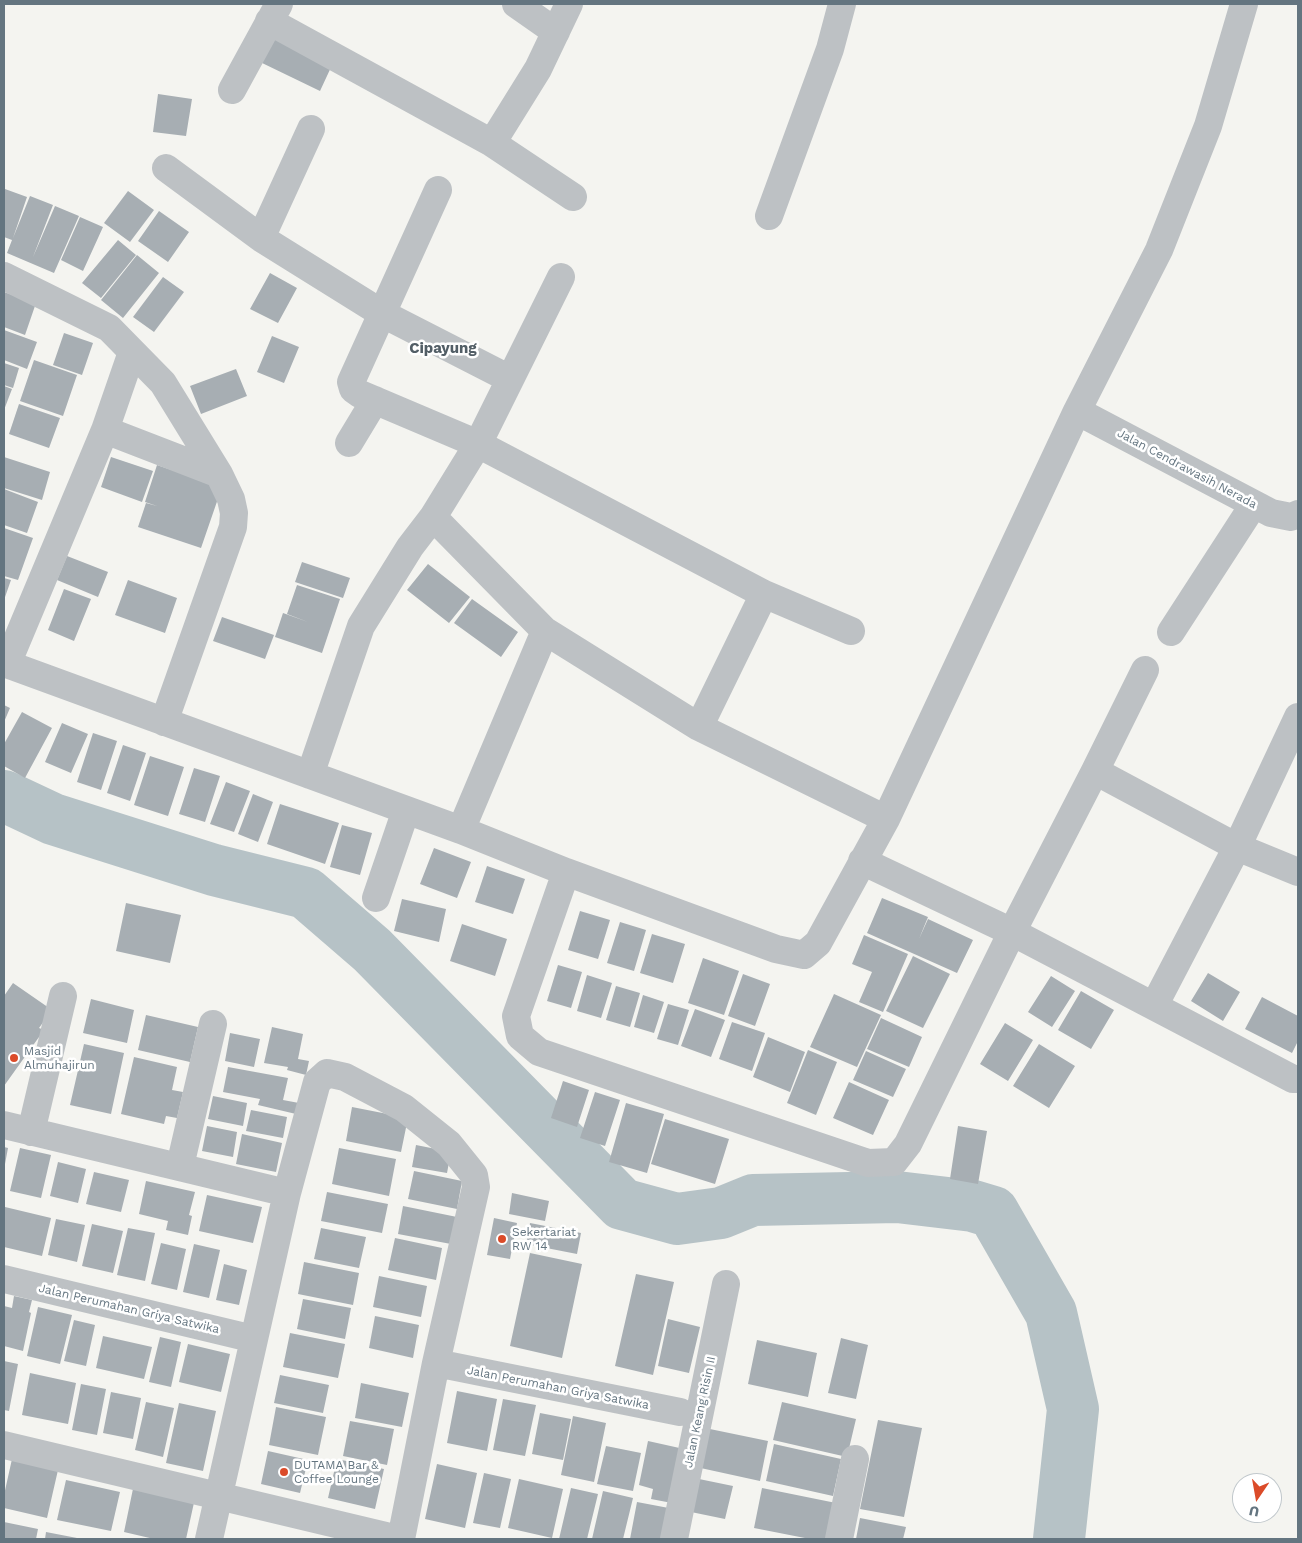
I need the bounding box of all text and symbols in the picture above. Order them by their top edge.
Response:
district label: Cipayung [409,340,477,358]
street label: Jalan Cendrawasih Nerada [1115,426,1259,512]
place label: Masjid Almuhajirun [24,1044,95,1072]
marker: Masjid Almuhajirun [8,1052,20,1064]
place label: Sekertariat RW 14 [512,1225,576,1253]
marker: Sekertariat RW 14 [496,1233,508,1245]
street label: Jalan Perumahan Griya Satwika [37,1281,221,1337]
street label: Jalan Keang Risin II [681,1355,719,1469]
street label: Jalan Perumahan Griya Satwika [466,1363,650,1413]
place label: DUTAMA Bar & Coffee Lounge [294,1458,379,1486]
marker: DUTAMA Bar & Coffee Lounge [278,1466,290,1478]
north arrow [1232,1473,1282,1523]
text: U [1248,1503,1261,1521]

